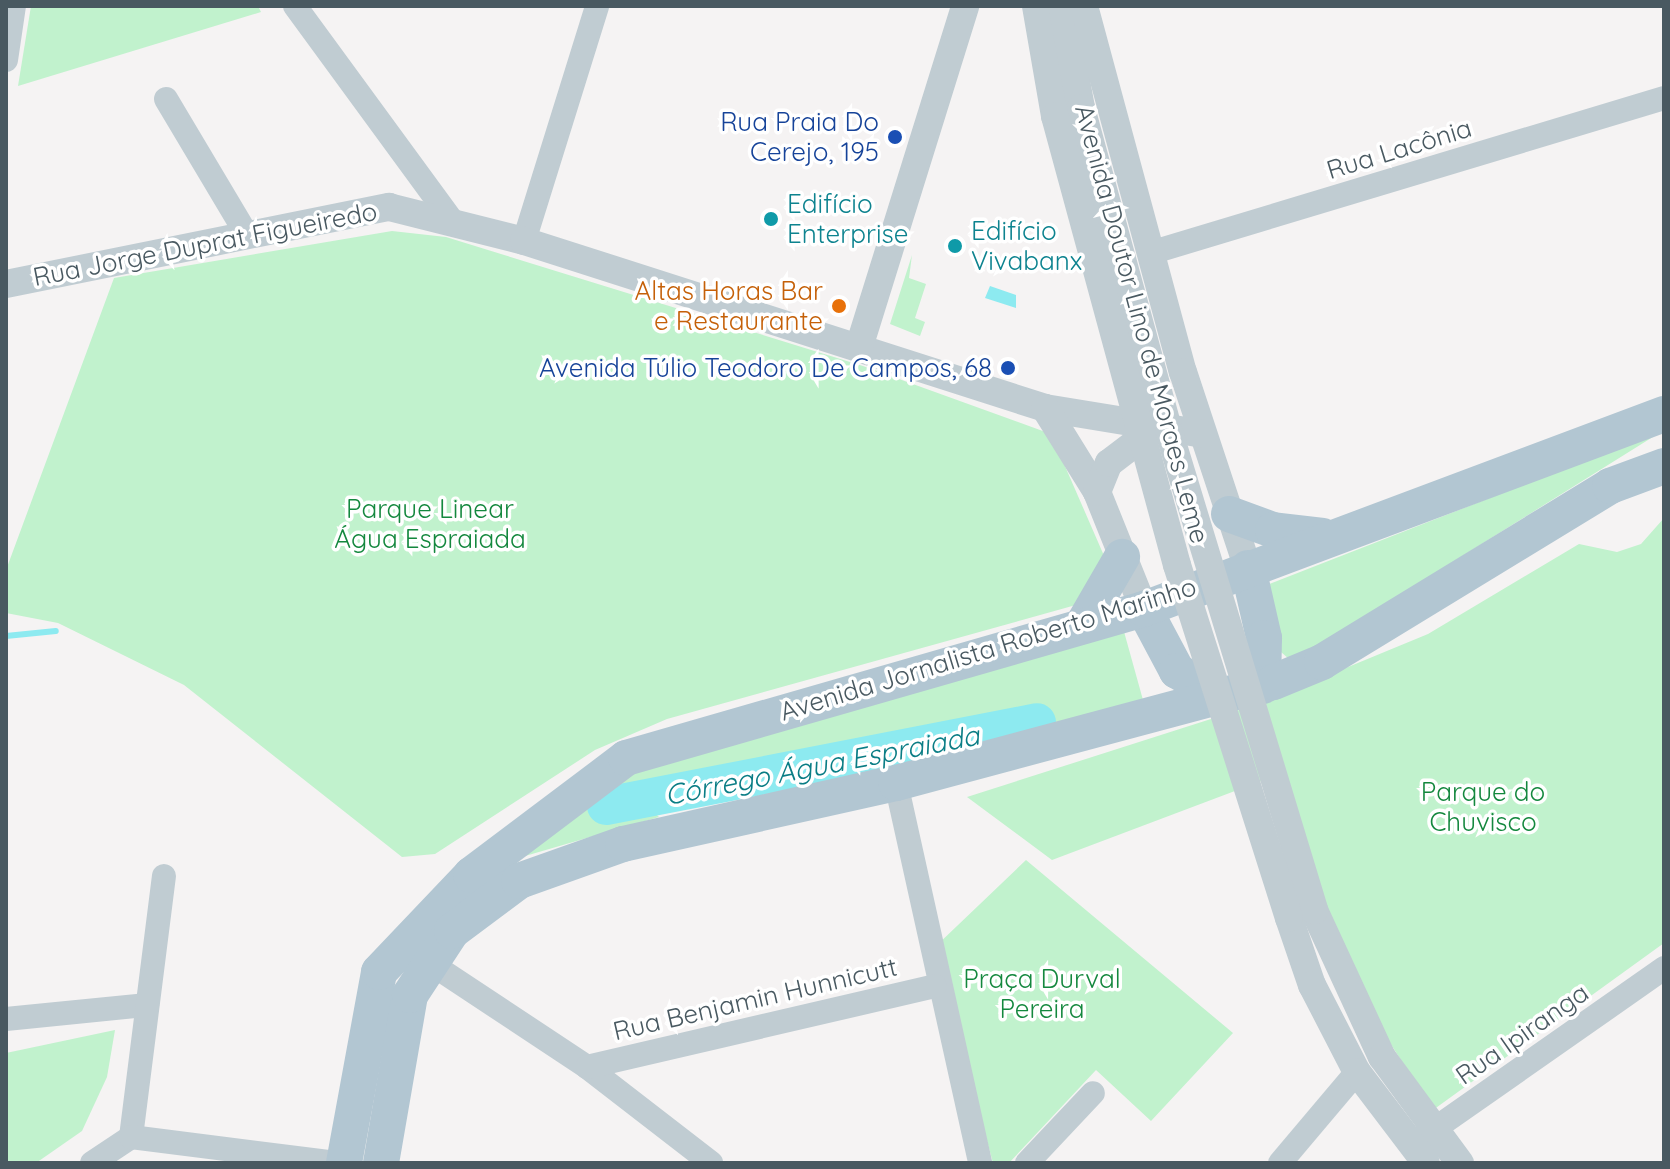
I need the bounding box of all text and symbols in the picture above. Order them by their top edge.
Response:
street label: Avenida Doutor Lino de Moraes Leme [1068,101,1216,547]
place label: Rua Praia Do Cerejo, 195 [720,106,879,168]
street label: Rua Lacônia [1323,112,1475,186]
marker: Rua Praia Do Cerejo, 195 [886,128,904,146]
place label: Edifício Enterprise [787,188,908,250]
street label: Rua Jorge Duprat Figueiredo [30,195,380,293]
marker: Edifício Enterprise [762,210,780,228]
place label: Edifício Vivabanx [971,215,1082,276]
marker: Edifício Vivabanx [946,237,964,255]
place label: Altas Horas Bar e Restaurante [635,275,823,336]
marker: Altas Horas Bar e Restaurante [830,297,848,315]
place label: Avenida Túlio Teodoro De Campos, 68 [539,352,992,384]
marker: Avenida Túlio Teodoro De Campos, 68 [999,359,1017,377]
park label: Parque Linear Água Espraiada [334,493,526,554]
street label: Avenida Jornalista Roberto Marinho [776,571,1200,727]
water label: Córrego Água Espraiada [662,718,982,812]
park label: Parque do Chuvisco [1421,776,1545,838]
street label: Rua Benjamin Hunnicutt [610,951,900,1047]
park label: Praça Durval Pereira [963,963,1121,1024]
street label: Rua Ipiranga [1450,977,1594,1091]

